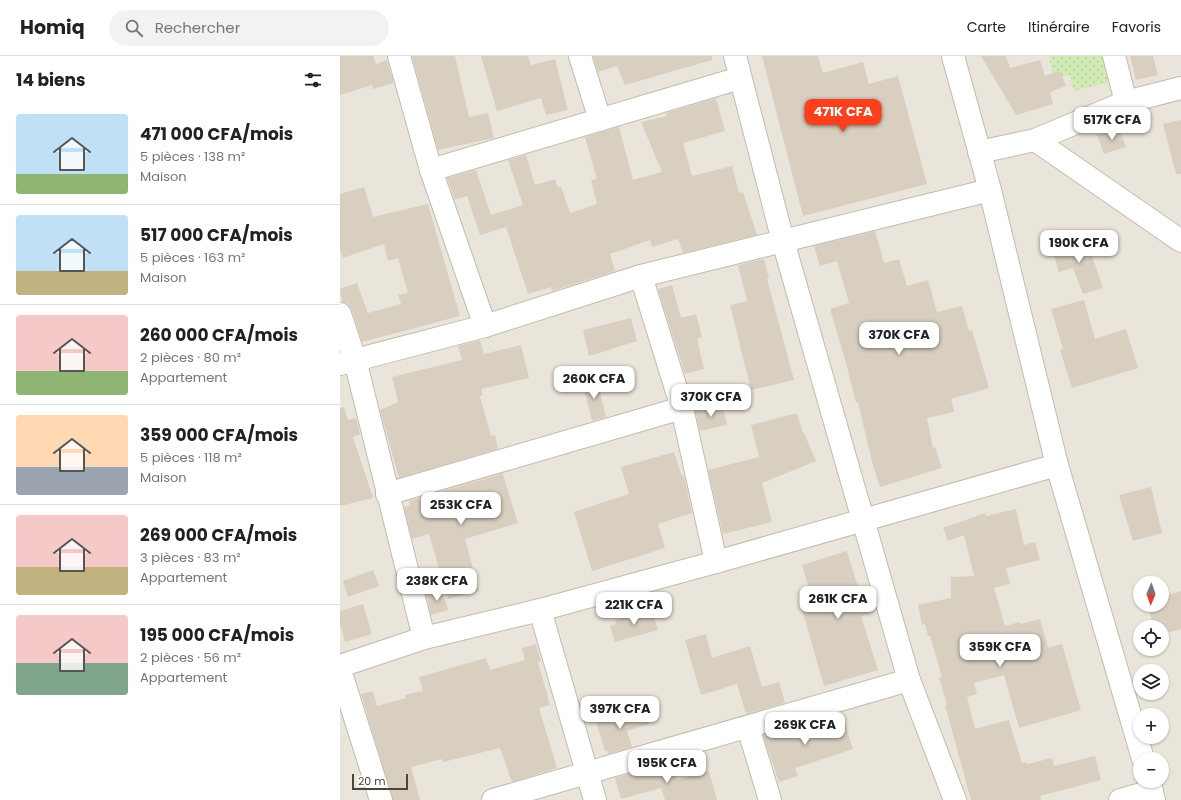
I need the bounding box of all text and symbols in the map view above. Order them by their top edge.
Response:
search box [109,10,389,46]
text: Homiq [20,14,85,41]
icon: search [123,17,145,39]
text: Rechercher [155,17,240,38]
text: Carte [967,17,1006,37]
text: Itinéraire [1028,17,1090,37]
text: Favoris [1112,17,1161,37]
text: 14 biens [16,68,85,92]
icon: filters [302,69,324,91]
pin: 471K CFA [802,99,884,133]
text: 471K CFA [813,102,873,121]
pin: 517K CFA [1071,107,1153,141]
text: 517K CFA [1083,110,1141,129]
text: 471 000 CFA/mois [140,122,293,146]
icon: home [48,130,96,178]
text: 5 pièces · 138 m² [140,147,245,166]
text: Maison [140,167,187,186]
text: 517 000 CFA/mois [140,223,293,247]
pin: 190K CFA [1038,230,1120,264]
icon: home [48,231,96,279]
text: 190K CFA [1049,233,1109,252]
text: 5 pièces · 163 m² [140,248,245,267]
text: Maison [140,268,187,287]
pin: 370K CFA [858,322,940,356]
text: 260 000 CFA/mois [140,323,298,347]
text: 370K CFA [868,325,930,344]
icon: home [48,331,96,379]
text: 2 pièces · 80 m² [140,348,241,367]
pin: 260K CFA [553,366,635,400]
text: Appartement [140,368,227,387]
text: 260K CFA [563,369,625,388]
pin: 370K CFA [670,384,752,418]
text: 370K CFA [680,387,742,406]
text: 359 000 CFA/mois [140,423,298,447]
icon: home [48,431,96,479]
text: 5 pièces · 118 m² [140,448,242,467]
text: Maison [140,468,187,487]
pin: 253K CFA [420,492,502,526]
text: 253K CFA [430,495,492,514]
text: 269 000 CFA/mois [140,523,297,547]
icon: home [48,531,96,579]
text: 3 pièces · 83 m² [140,548,241,567]
text: Appartement [140,568,227,587]
pin: 238K CFA [396,568,478,602]
text: 238K CFA [406,571,468,590]
north arrow [1133,576,1169,612]
map controls [1133,576,1169,788]
pin: 261K CFA [797,586,879,620]
text: 261K CFA [808,589,868,608]
pin: 221K CFA [593,592,675,626]
text: 221K CFA [605,595,663,614]
button: locate [1133,620,1169,656]
text: 195 000 CFA/mois [140,623,294,647]
icon: home [48,631,96,679]
pin: 359K CFA [959,634,1041,668]
text: 359K CFA [969,637,1031,656]
text: 2 pièces · 56 m² [140,648,241,667]
button: layers [1133,664,1169,700]
text: Appartement [140,668,227,687]
pin: 397K CFA [579,696,661,730]
text: 397K CFA [589,699,651,718]
button: + [1133,708,1169,744]
pin: 269K CFA [764,712,846,746]
text: 269K CFA [774,715,836,734]
pin: 195K CFA [626,750,708,784]
button: − [1133,752,1169,788]
text: 195K CFA [637,753,697,772]
scale bar [352,772,408,791]
text: 20 m [358,773,386,789]

